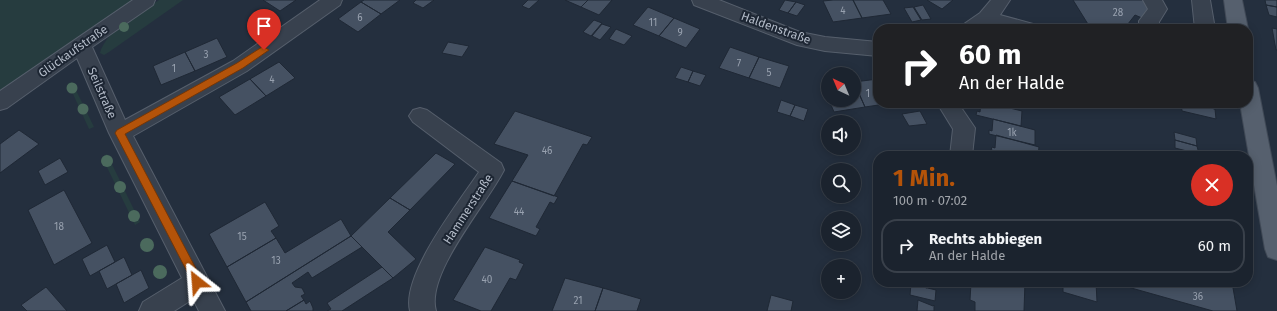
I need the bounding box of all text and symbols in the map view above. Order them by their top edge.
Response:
house number: 4 [840,5,846,17]
house number: 28 [1113,7,1124,19]
pin [247,9,281,50]
street label: Haldenstraße [739,9,813,47]
house number: 6 [357,12,363,24]
icon: arrive [253,15,275,37]
house number: 11 [649,17,657,29]
street label: Glückaufstraße [36,22,110,80]
house number: 9 [677,27,683,39]
text: 60 m [959,38,1021,71]
icon: right [893,40,945,92]
house number: 3 [204,49,209,61]
house number: 7 [737,58,742,70]
house number: 1 [172,63,176,75]
street label: Seilstraße [85,65,119,121]
house number: 5 [766,67,772,79]
north arrow [821,67,861,107]
map controls [821,67,861,299]
text: An der Halde [959,72,1065,94]
house number: 4 [269,74,275,86]
house number: 1 [866,88,870,100]
button: sound [821,115,861,155]
house number: 1k [1007,127,1018,139]
house number: 46 [542,145,552,157]
button: search [821,163,861,203]
text: 1 Min. [893,164,955,192]
button: close [1191,164,1233,206]
street label: Hammerstraße [440,171,496,247]
text: 100 m · 07:02 [893,193,967,208]
house number: 44 [514,206,525,218]
button: layers [821,211,861,251]
house number: 18 [54,221,64,233]
text: Rechts abbiegen [929,230,1042,248]
house number: 15 [237,231,247,243]
icon: right [895,235,917,257]
text: 60 m [1198,237,1231,255]
text: An der Halde [929,248,1005,263]
house number: 13 [271,255,281,267]
button: + [821,259,861,299]
position arrow [176,261,218,303]
house number: 40 [482,274,493,286]
house number: 36 [1193,291,1203,303]
house number: 21 [573,295,583,307]

